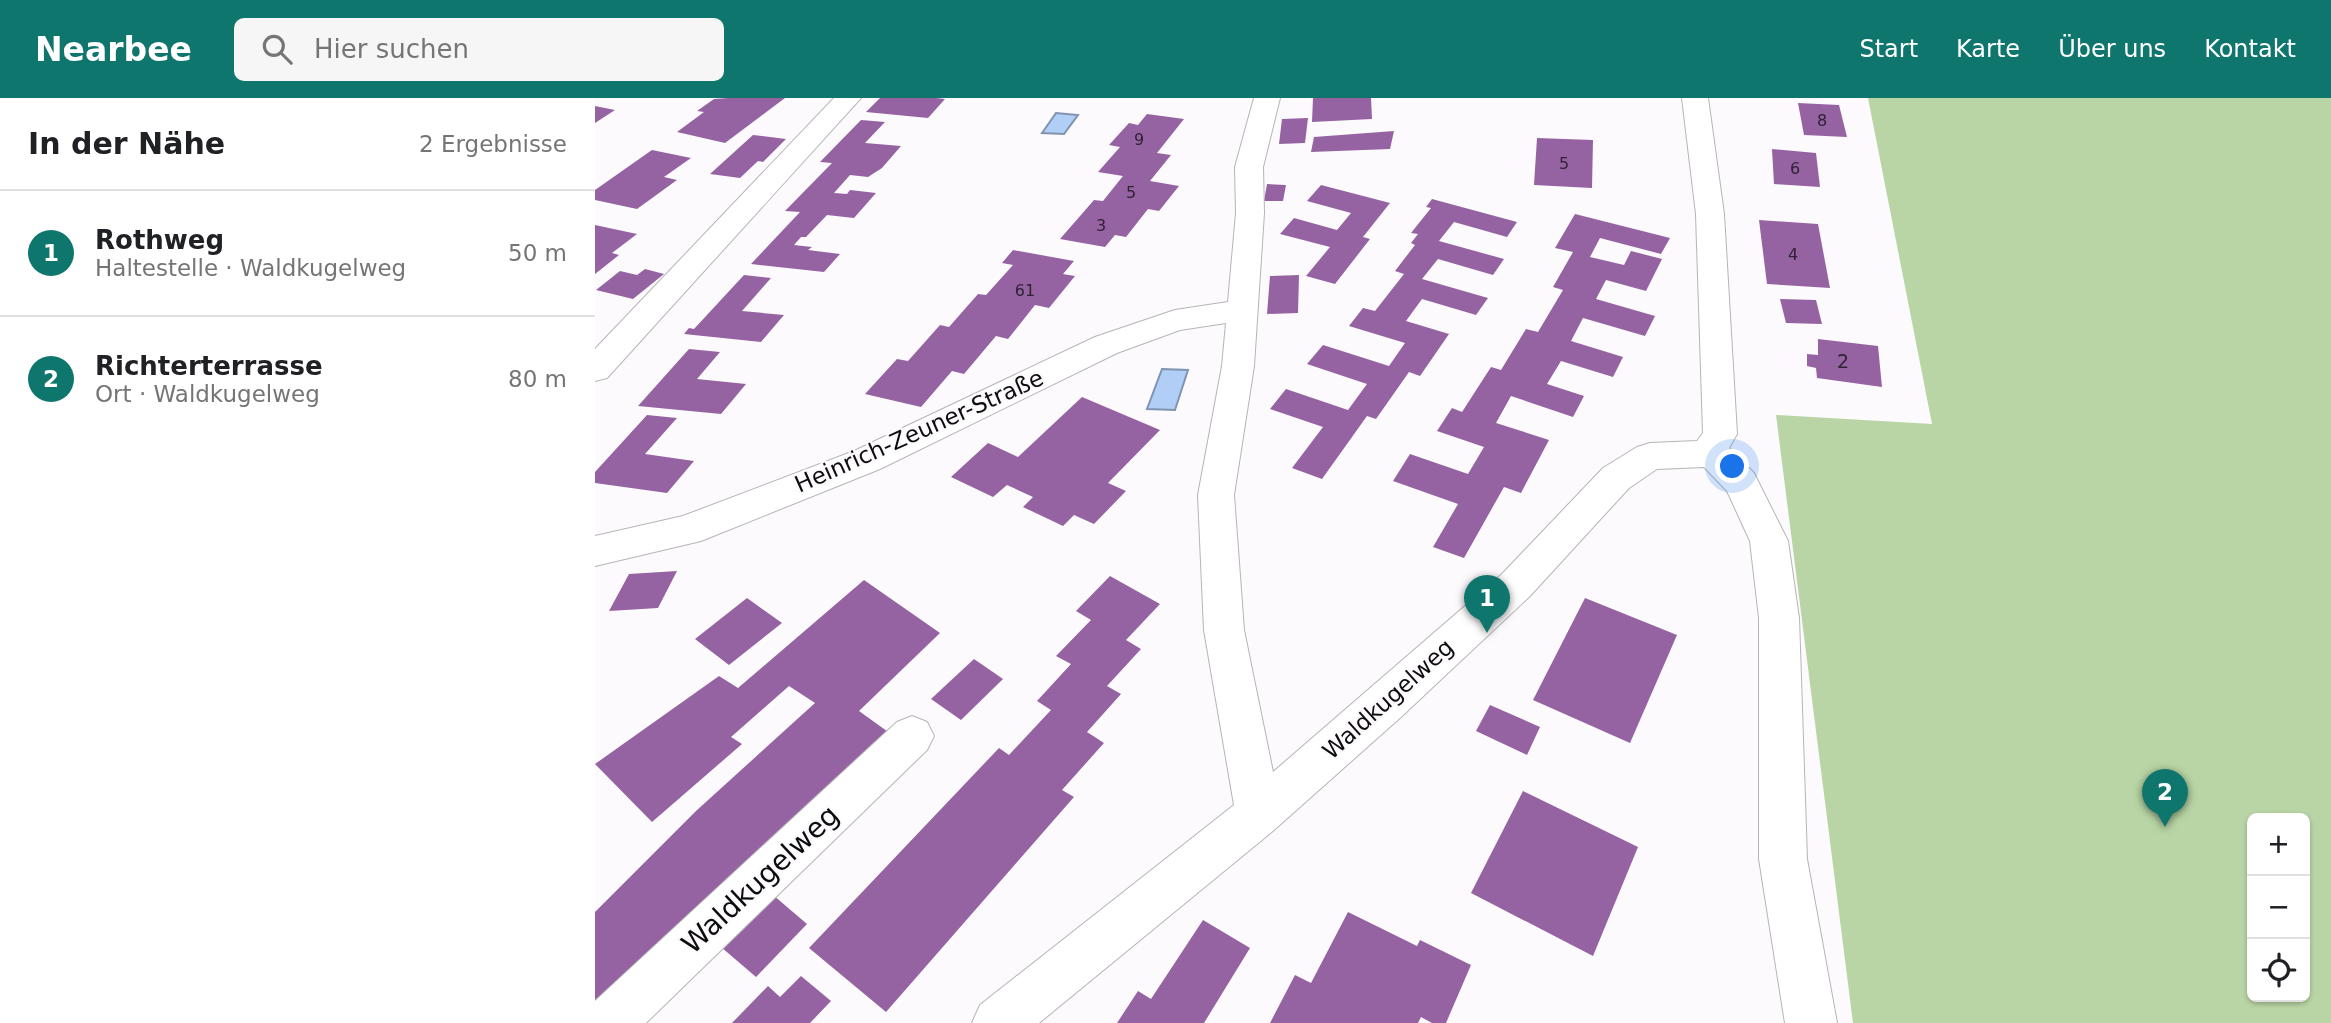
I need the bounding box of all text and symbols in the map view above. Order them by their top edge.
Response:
search box [234,18,724,81]
text: Nearbee [35,30,192,69]
icon: search [258,30,296,68]
text: Hier suchen [314,34,469,64]
text: Start [1859,35,1918,63]
text: Karte [1956,35,2020,63]
text: Über uns [2058,35,2166,63]
text: Kontakt [2204,35,2296,63]
house number: 8 [1817,111,1827,130]
text: In der Nähe [28,126,225,161]
house number: 9 [1134,130,1144,149]
text: 2 Ergebnisse [419,131,567,157]
house number: 5 [1559,154,1569,173]
house number: 6 [1790,159,1800,178]
house number: 5 [1126,183,1136,202]
house number: 3 [1096,216,1106,235]
text: Rothweg [95,225,224,255]
text: 1 [43,240,59,266]
text: 50 m [508,240,567,266]
house number: 4 [1788,245,1798,264]
text: Haltestelle · Waldkugelweg [95,255,406,281]
house number: 61 [1015,281,1035,300]
house number: 2 [1837,350,1849,372]
text: Richterterrasse [95,351,323,381]
street label: Heinrich-Zeuner-Straße [791,364,1047,498]
text: 2 [43,366,59,392]
text: 80 m [508,366,567,392]
text: Ort · Waldkugelweg [95,381,320,407]
your location [1715,449,1749,483]
pin: 1 [1464,575,1510,633]
street label: Waldkugelweg [1318,634,1458,764]
pin: 2 [2142,769,2188,827]
street label: Waldkugelweg [675,798,846,960]
map controls [2247,813,2310,1002]
button: + [2247,813,2310,876]
button: − [2247,876,2310,939]
button: locate [2247,939,2310,1002]

